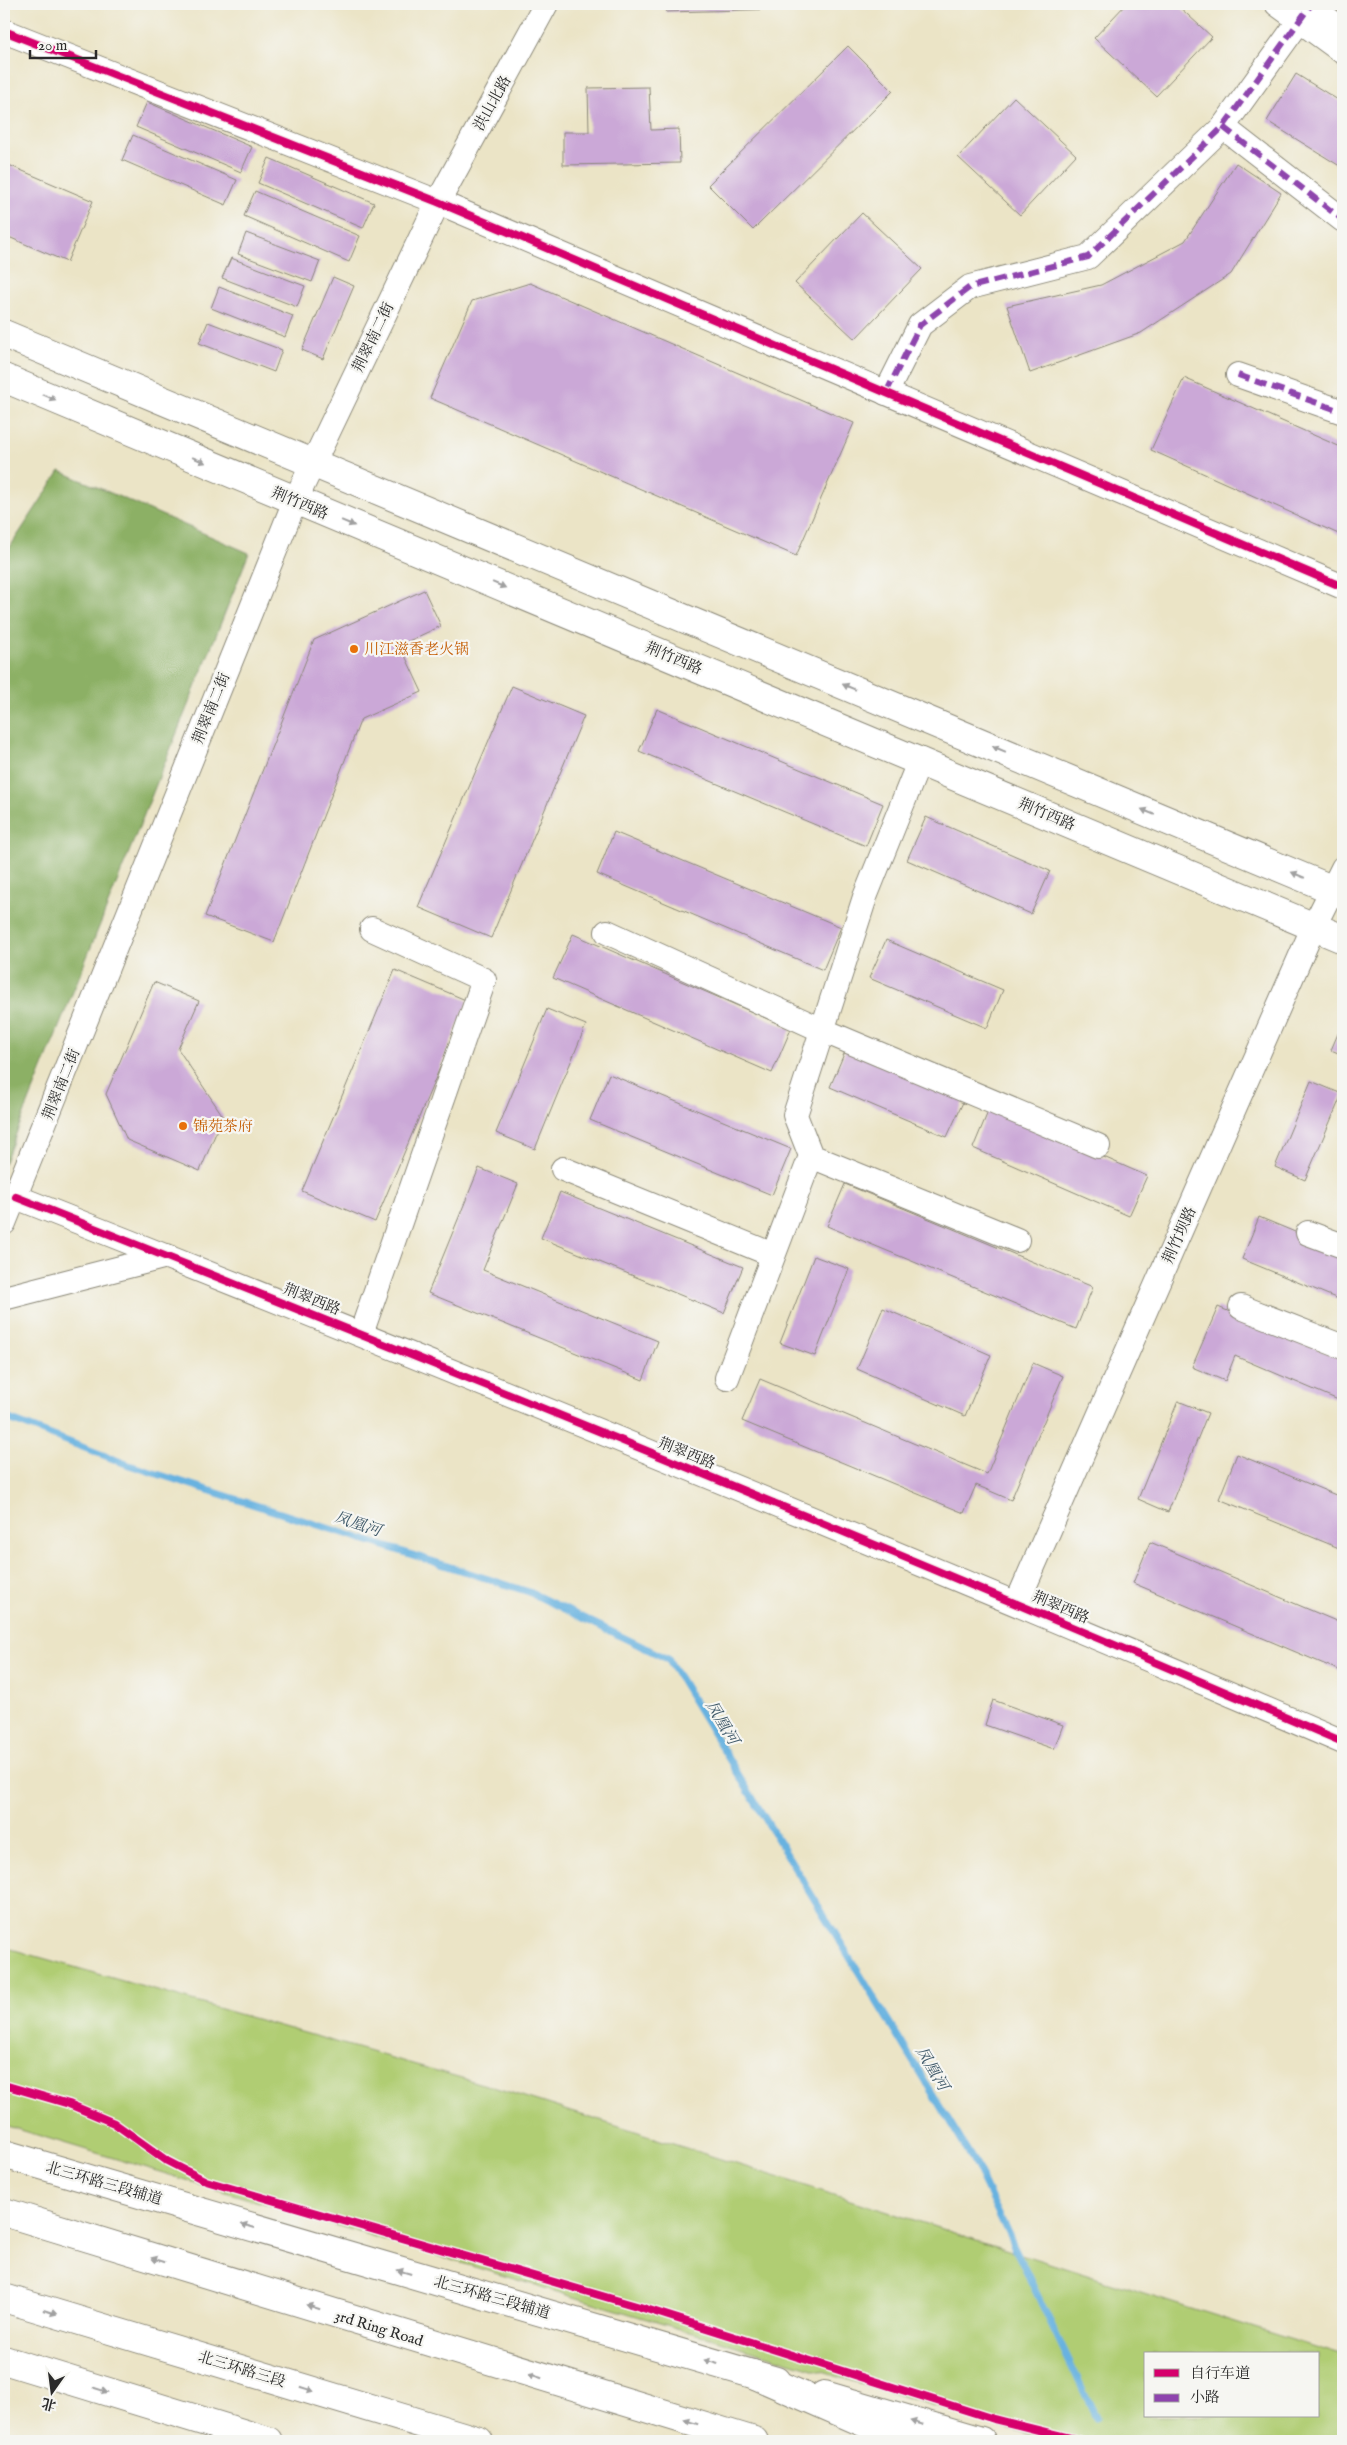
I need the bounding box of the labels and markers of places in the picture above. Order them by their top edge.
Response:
place label: 川江滋香老火锅 [364,640,469,659]
marker: 川江滋香老火锅 [348,643,360,655]
place label: 锦苑茶府 [193,1117,253,1136]
marker: 锦苑茶府 [177,1120,189,1132]

